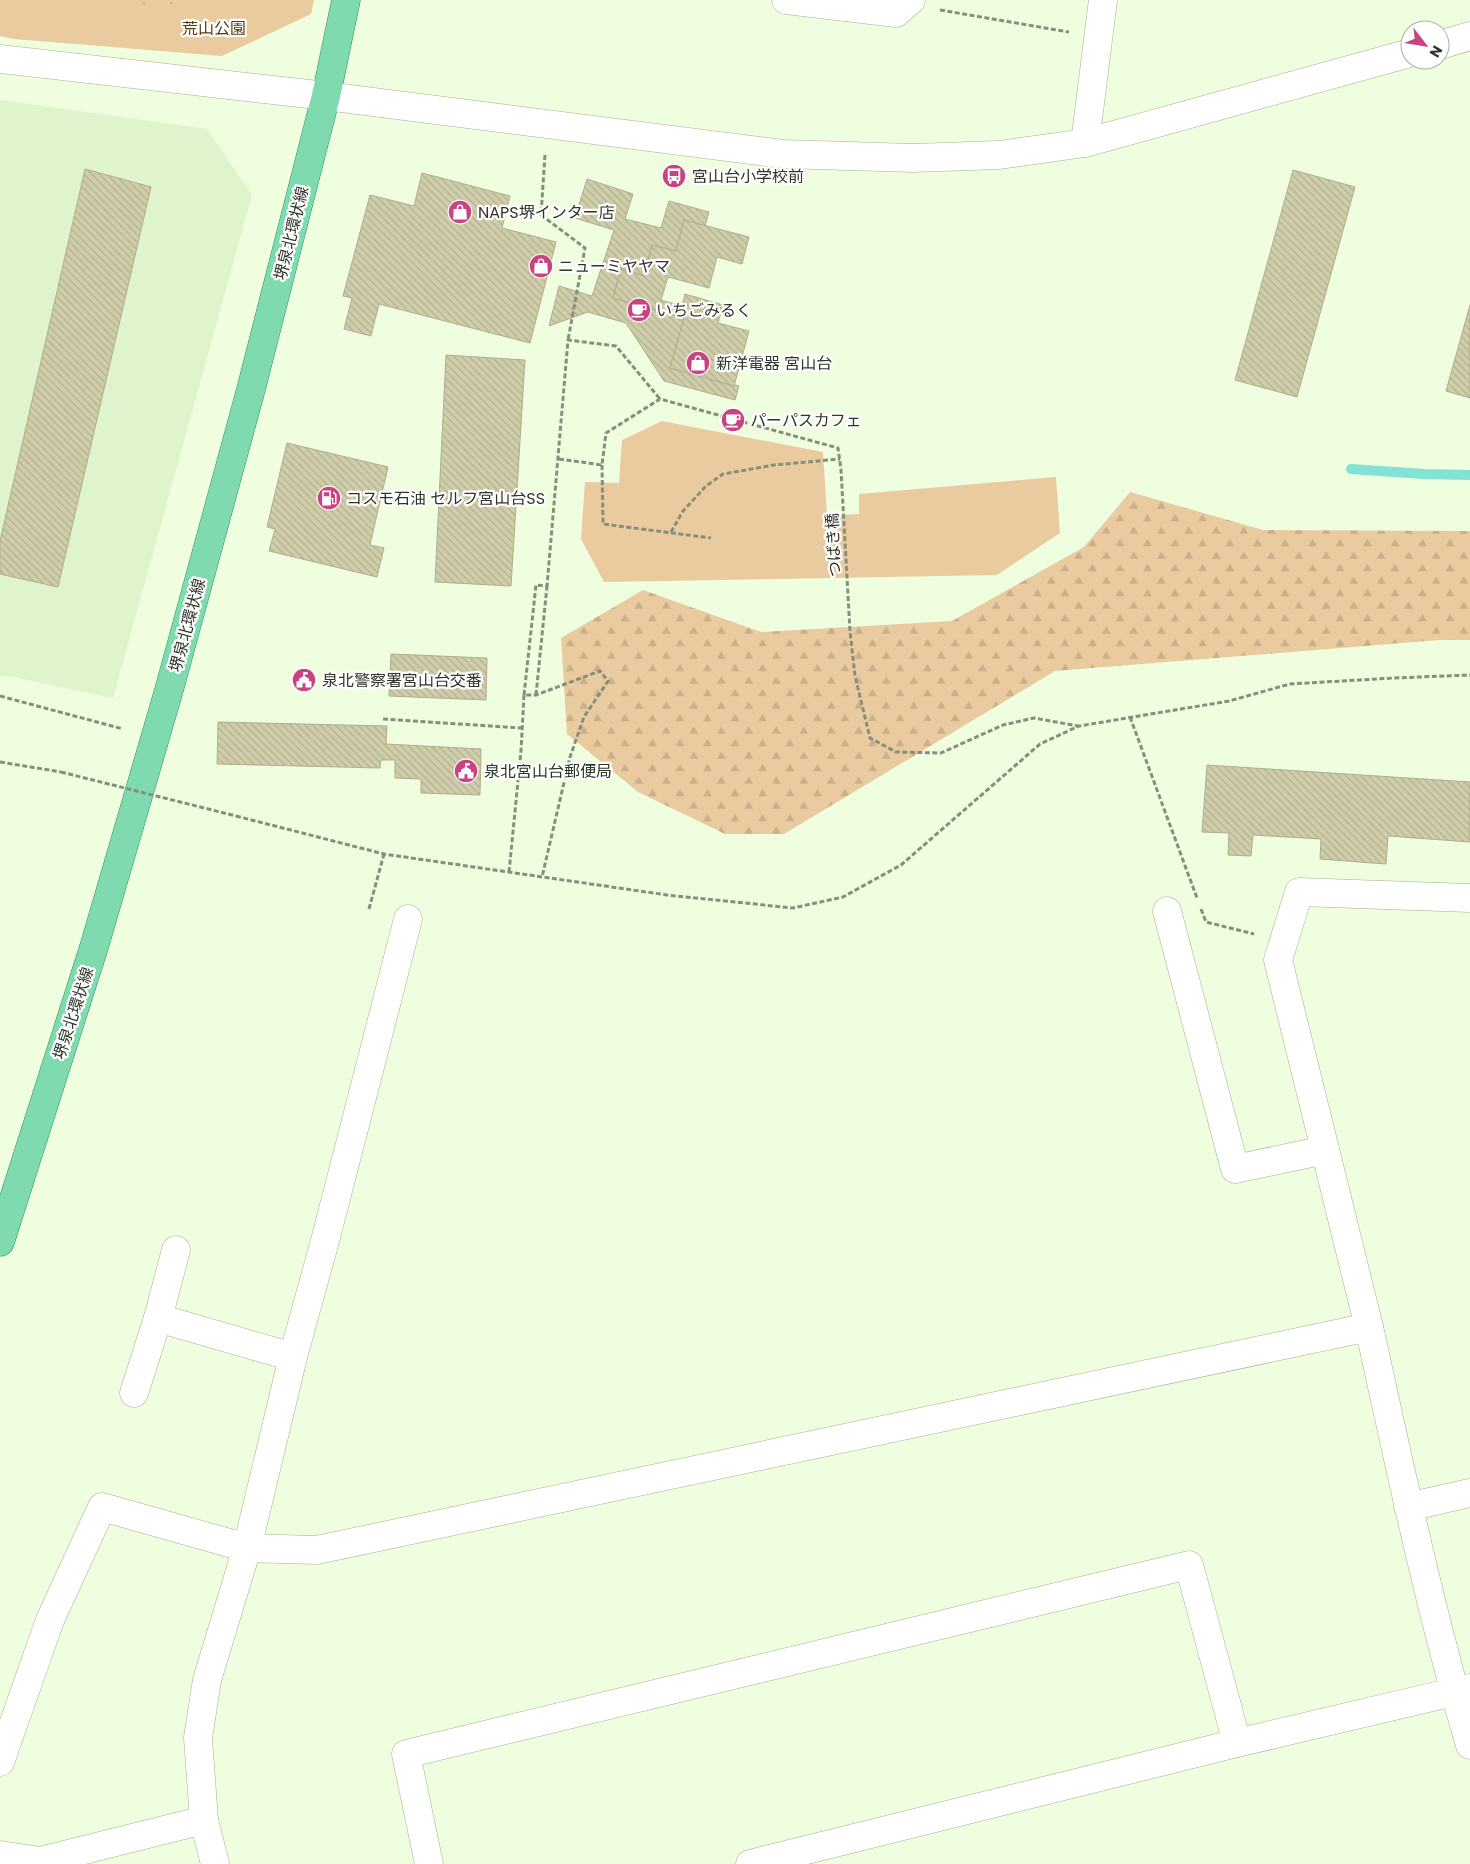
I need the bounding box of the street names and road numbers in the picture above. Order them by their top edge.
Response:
street label: 堺泉北環状線 [269,184,314,282]
street label: つばき橋 [820,512,847,578]
street label: 堺泉北環状線 [164,576,211,674]
street label: 堺泉北環状線 [48,964,99,1062]

